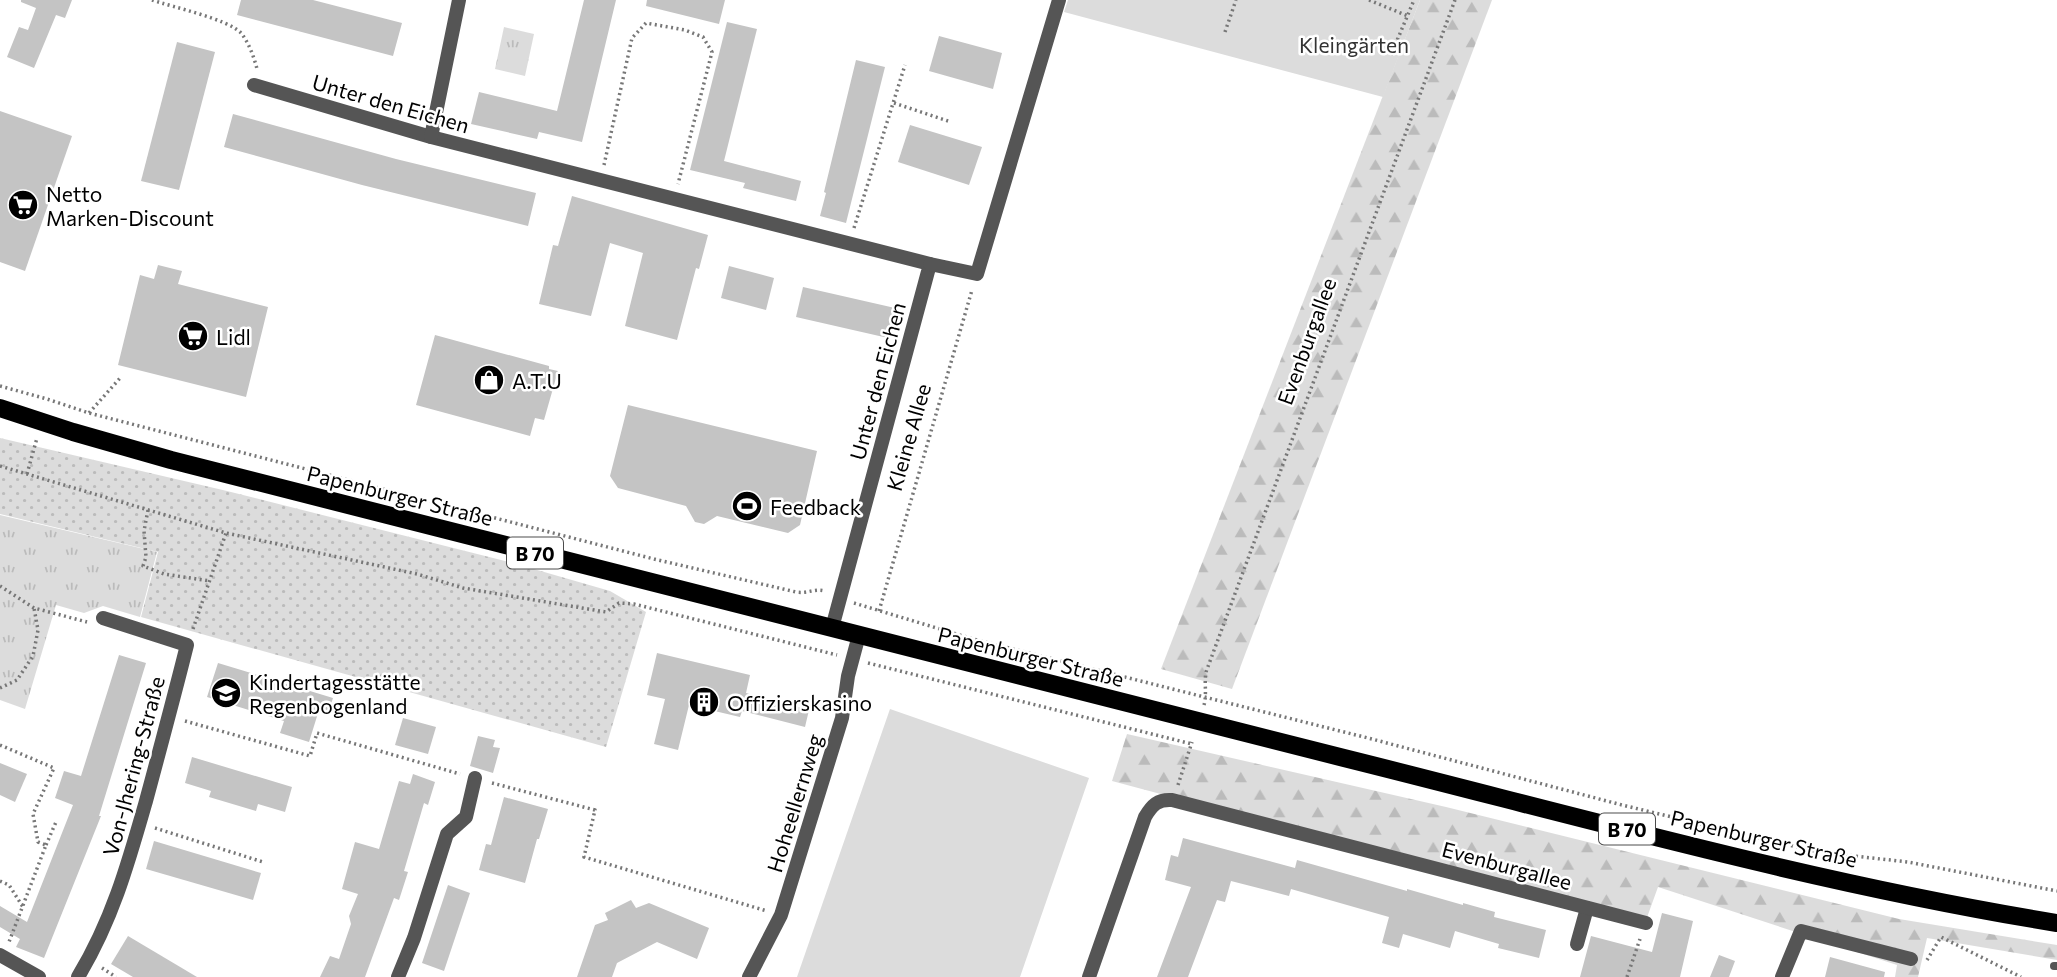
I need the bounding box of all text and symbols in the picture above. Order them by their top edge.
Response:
park label: Kleingärten [1299,32,1409,57]
street label: Unter den Eichen [310,69,472,137]
place label: Netto Marken-Discount [46,181,214,230]
supermarket icon: Netto Marken-Discount [6,188,40,222]
street label: Evenburgallee [1271,274,1341,408]
street label: Unter den Eichen [844,300,910,462]
supermarket icon: Lidl [176,319,210,353]
place label: Lidl [216,324,251,349]
shop icon: A.T.U [472,363,506,397]
place label: A.T.U [512,368,562,393]
street label: Kleine Allee [881,381,935,493]
street label: Papenburger Straße [305,460,495,530]
sports icon: Feedback [730,489,764,523]
place label: Feedback [770,494,861,519]
road number: B 70 [507,538,563,568]
street label: Papenburger Straße [936,621,1126,691]
place label: Kindertagesstätte Regenbogenland [249,669,421,718]
street label: Von-Jhering-Straße [97,673,169,859]
school or university icon: Kindertagesstätte Regenbogenland [209,676,243,710]
building icon: Offizierskasino [687,685,721,719]
place label: Offizierskasino [727,690,872,715]
street label: Hoheellernweg [761,731,827,875]
street label: Papenburger Straße [1668,804,1860,872]
road number: B 70 [1599,814,1655,844]
street label: Evenburgallee [1439,836,1575,894]

